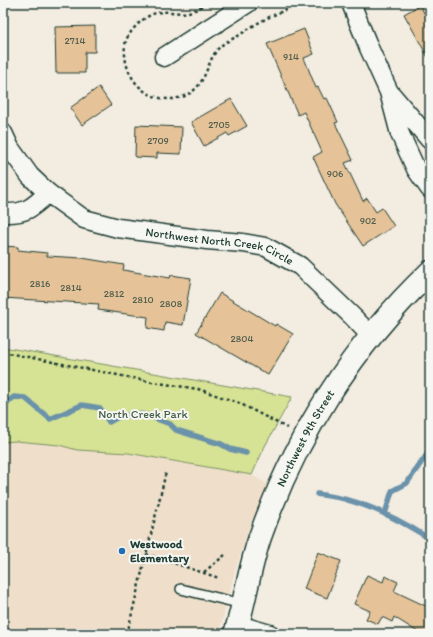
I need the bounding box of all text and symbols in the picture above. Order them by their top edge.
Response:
house number: 2714 [65,34,85,47]
house number: 914 [283,50,299,63]
house number: 2705 [208,118,230,131]
house number: 2709 [147,134,169,147]
house number: 906 [327,167,343,180]
house number: 902 [360,214,377,227]
street label: Northwest North Creek Circle [145,225,296,268]
house number: 2816 [30,277,50,290]
house number: 2814 [60,281,82,294]
house number: 2812 [104,287,125,300]
house number: 2810 [132,293,154,306]
house number: 2808 [160,297,183,310]
house number: 2804 [231,332,253,345]
street label: Northwest 9th Street [274,387,338,489]
park label: North Creek Park [98,407,189,421]
place label: Westwood Elementary [130,537,189,566]
marker: Westwood Elementary [117,546,127,556]

